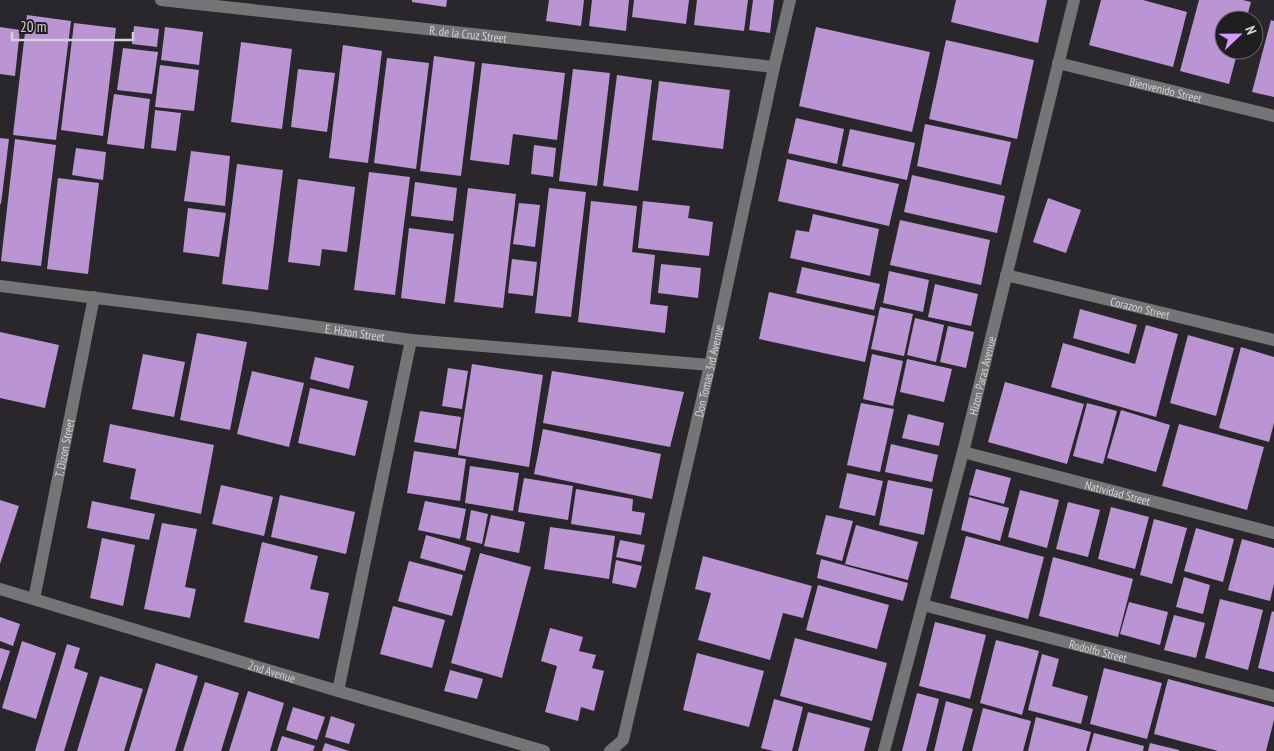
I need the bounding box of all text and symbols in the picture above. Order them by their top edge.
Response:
scale bar [12,10,134,42]
north arrow [1214,10,1264,60]
text: 20 m [20,17,46,36]
street label: R. de la Cruz Street [429,22,508,45]
text: N [1241,23,1261,37]
street label: Bienvenido Street [1128,73,1204,106]
street label: Corazon Street [1109,293,1172,322]
street label: E. Hizon Street [324,320,387,344]
street label: Don Tomas 3rd Avenue [691,323,726,418]
street label: Hizon Paras Avenue [965,334,999,417]
street label: T. Dizon Street [51,417,77,479]
street label: Natividad Street [1083,477,1153,508]
street label: Rodolfo Street [1068,636,1129,665]
street label: 2nd Avenue [246,657,297,685]

